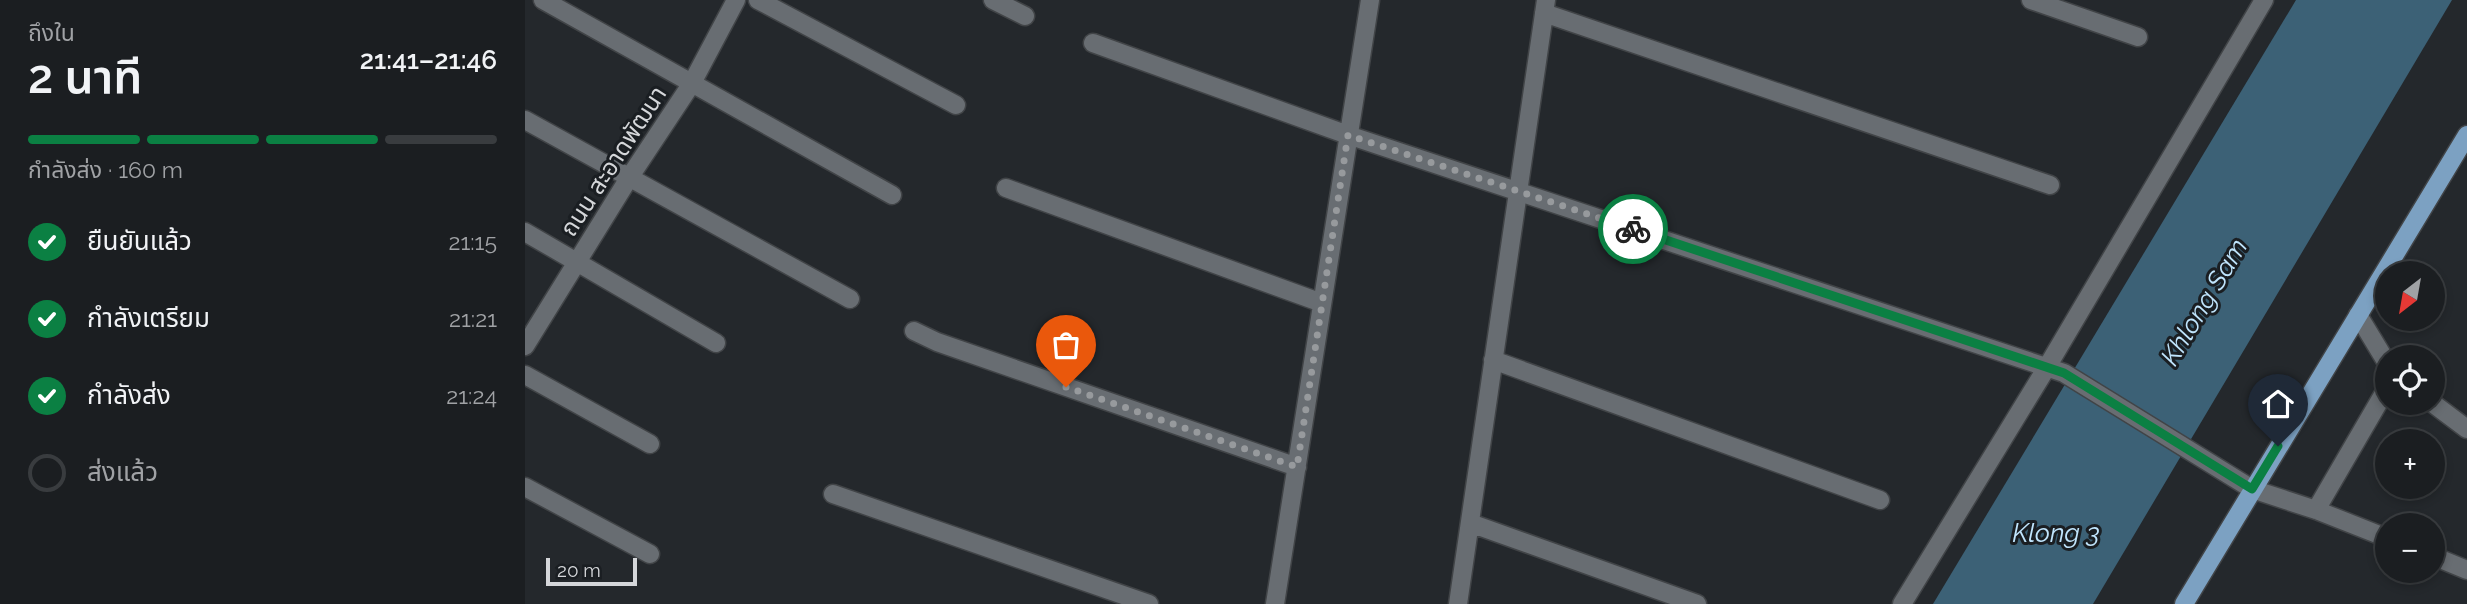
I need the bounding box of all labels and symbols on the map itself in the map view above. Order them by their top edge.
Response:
street label: ถนน สะอาดพัฒนา [554,81,672,241]
courier [1598,194,1668,264]
water label: Khlong Sam [2155,233,2253,371]
north arrow [2375,261,2445,331]
pin [1036,315,1096,387]
pin [2248,374,2308,446]
water label: Klong 3 [2012,518,2100,548]
scale bar [546,555,637,587]

